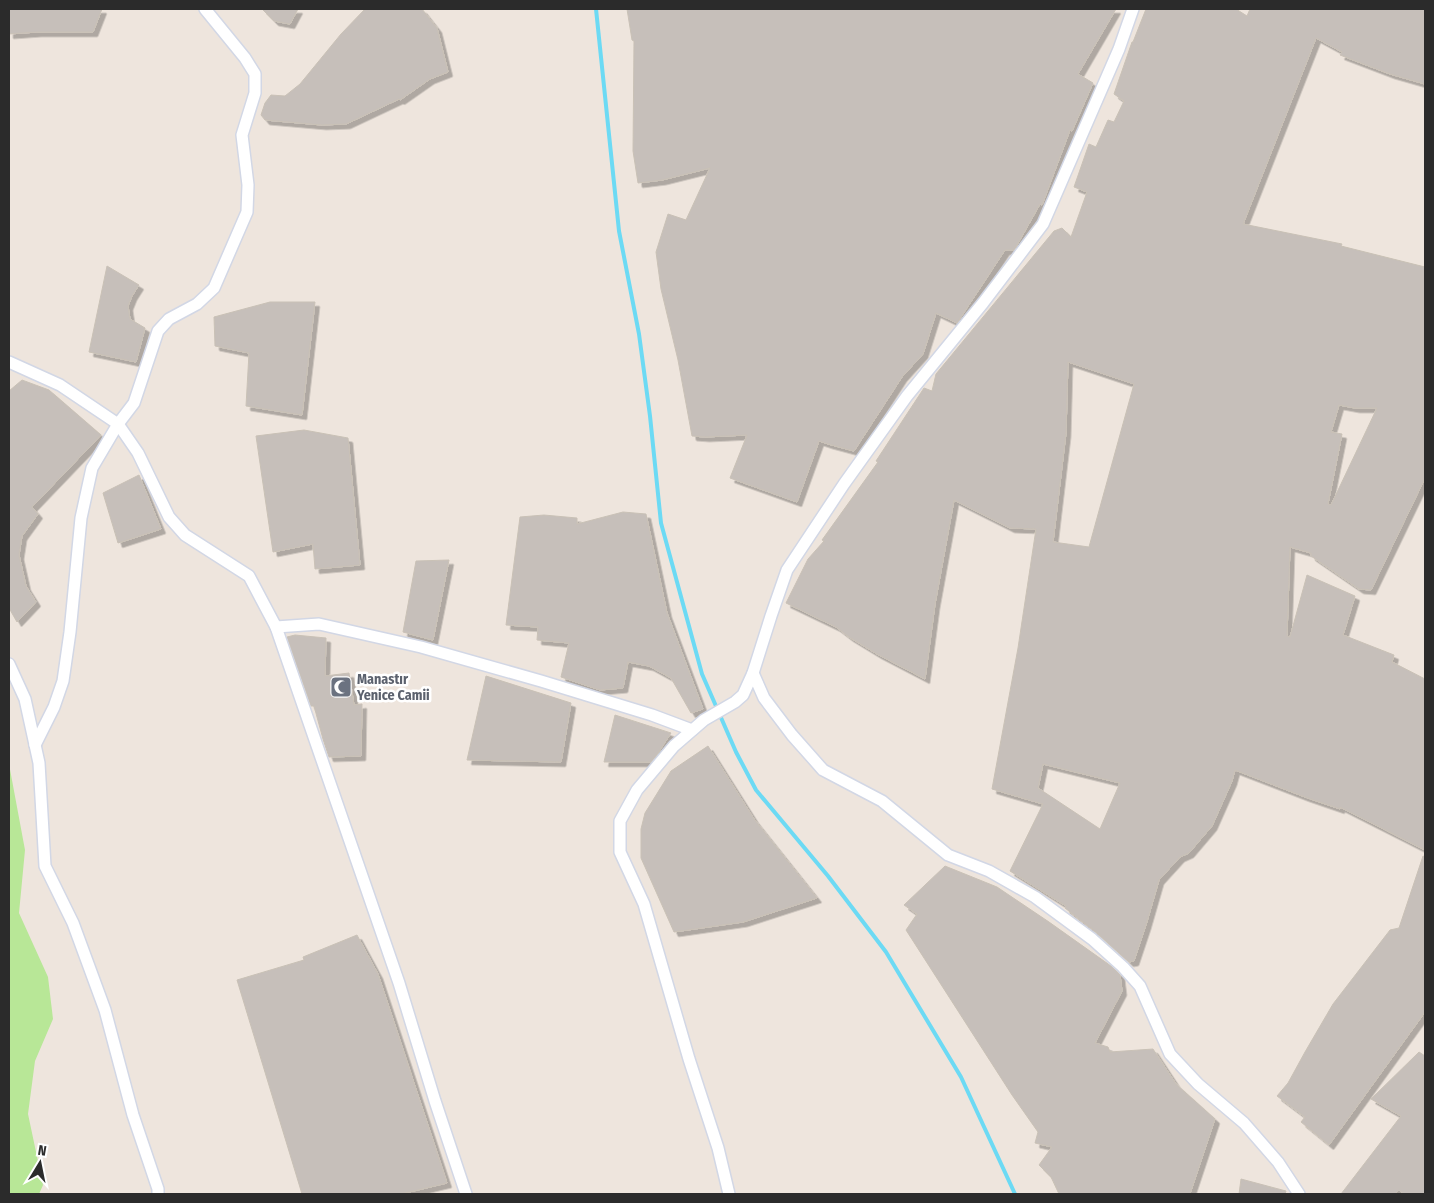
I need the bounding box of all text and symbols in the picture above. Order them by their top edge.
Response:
place label: Manastır Yenice Camii [356,671,430,704]
mosque icon: Manastır Yenice Camii [329,675,353,699]
north arrow [15,1138,65,1188]
text: N [37,1142,48,1160]

